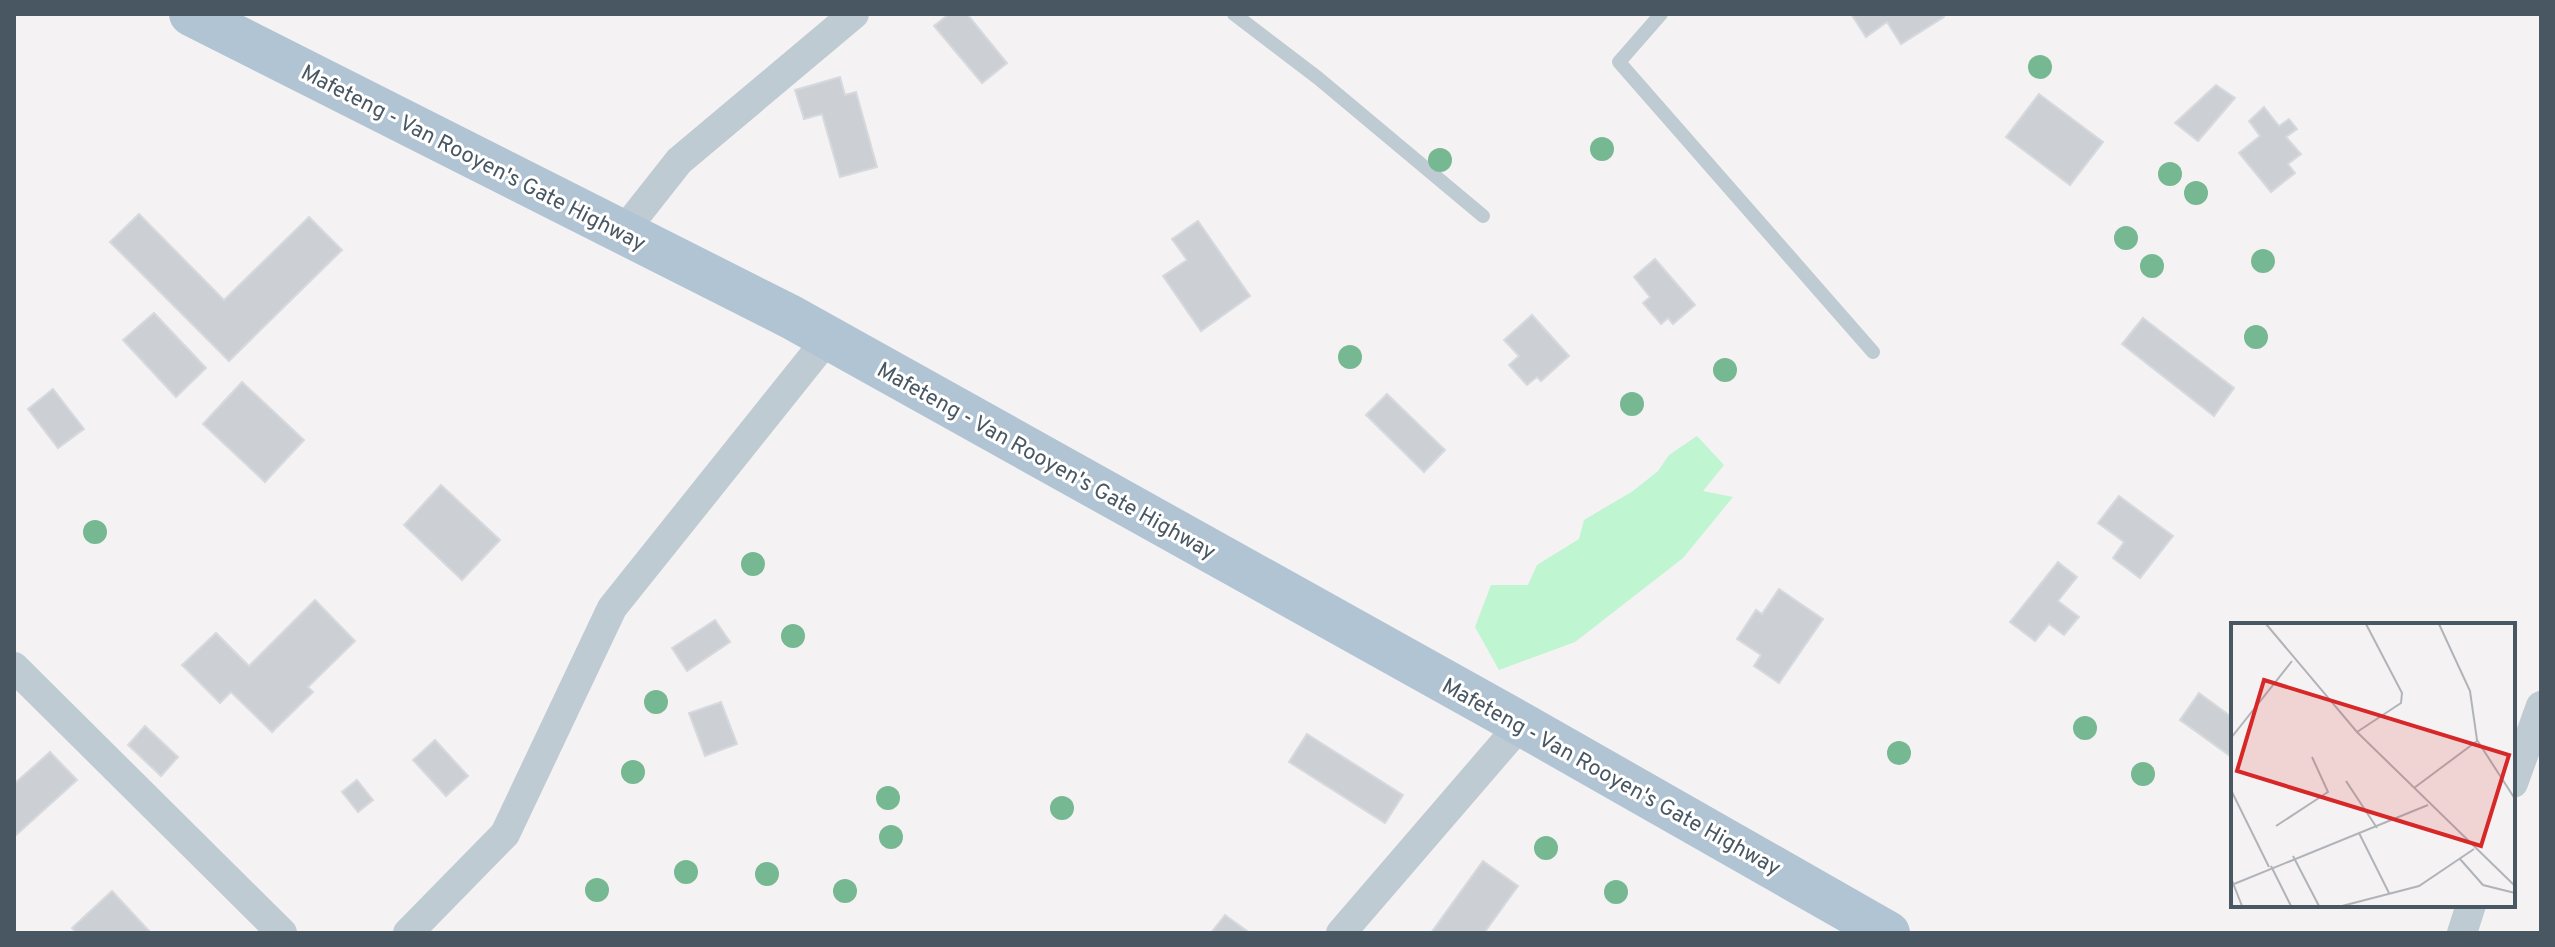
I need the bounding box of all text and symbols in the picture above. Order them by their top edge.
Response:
street label: Mafeteng - Van Rooyen's Gate Highway [296,60,650,258]
street label: Mafeteng - Van Rooyen's Gate Highway [872,357,1220,567]
inset map [2231,623,2515,907]
street label: Mafeteng - Van Rooyen's Gate Highway [1437,673,1785,883]

